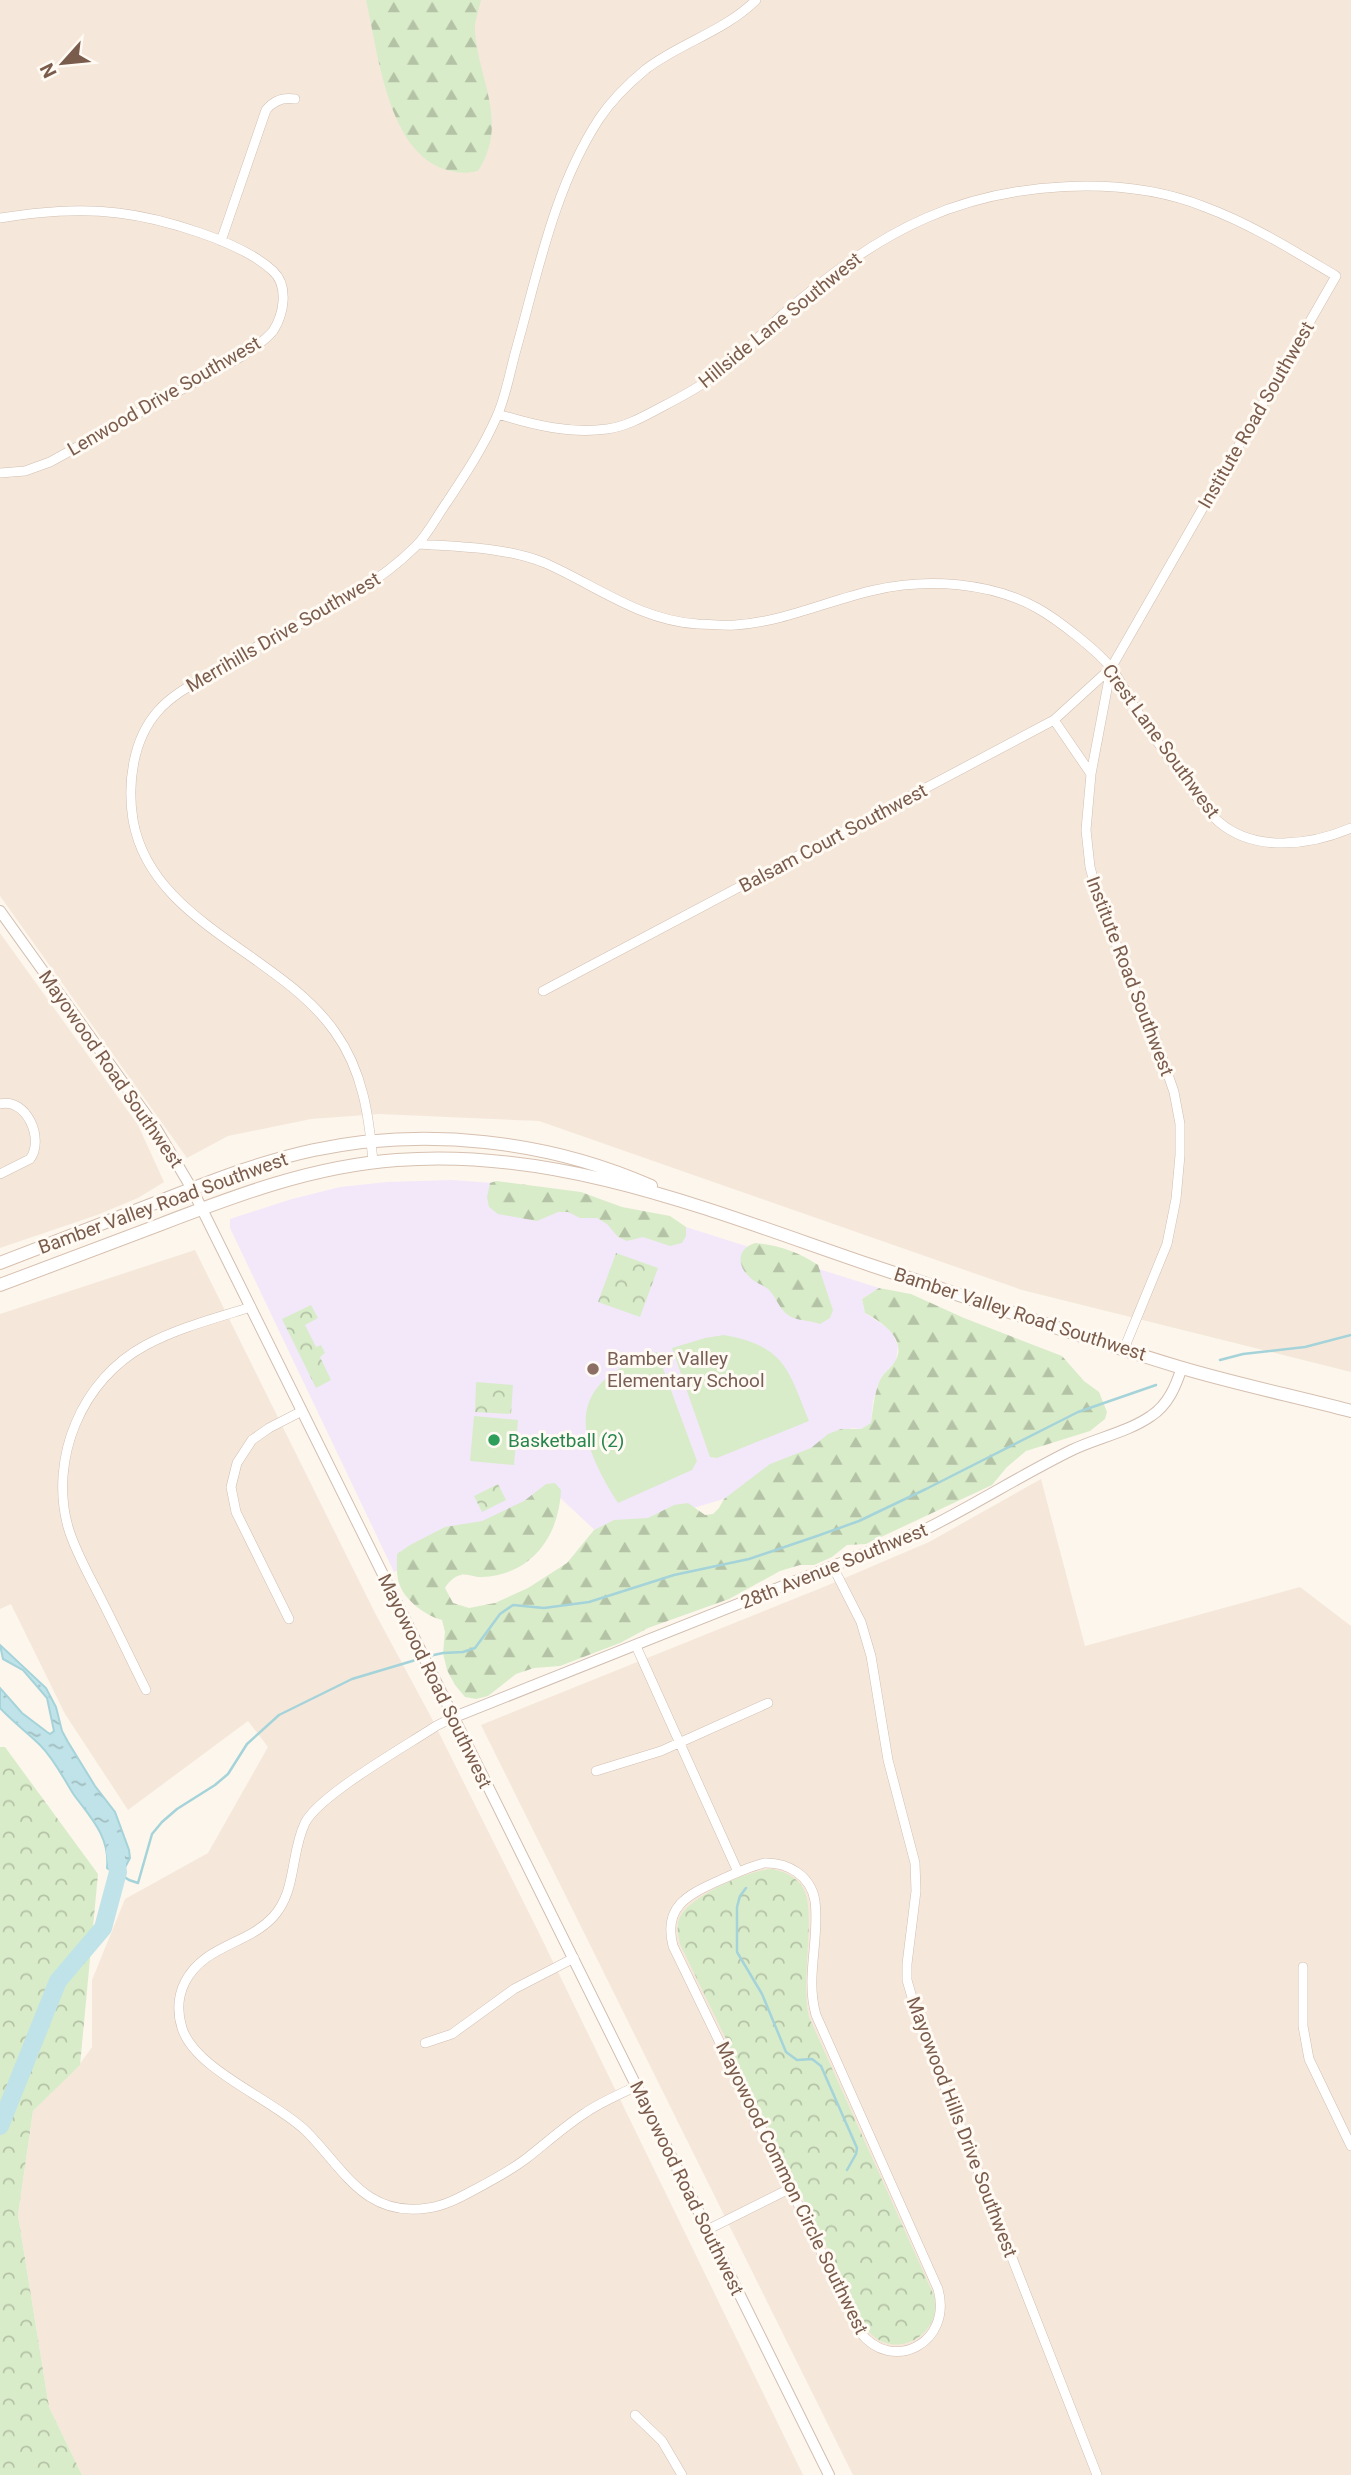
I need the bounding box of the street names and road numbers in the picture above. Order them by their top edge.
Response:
street label: Hillside Lane Southwest [694,247,866,393]
street label: Institute Road Southwest [1193,317,1319,513]
street label: Lenwood Drive Southwest [63,331,265,461]
street label: Merrihills Drive Southwest [182,567,384,697]
street label: Crest Lane Southwest [1097,659,1225,823]
street label: Balsam Court Southwest [735,779,931,897]
street label: Institute Road Southwest [1081,873,1179,1079]
street label: Mayowood Road Southwest [34,966,188,1172]
street label: Bamber Valley Road Southwest [35,1147,291,1259]
street label: Bamber Valley Road Southwest [891,1262,1149,1366]
street label: 28th Avenue Southwest [737,1518,931,1614]
street label: Mayowood Road Southwest [373,1570,497,1792]
street label: Mayowood Hills Drive Southwest [902,1994,1022,2260]
street label: Mayowood Common Circle Southwest [711,2038,873,2338]
street label: Mayowood Road Southwest [625,2077,749,2299]

